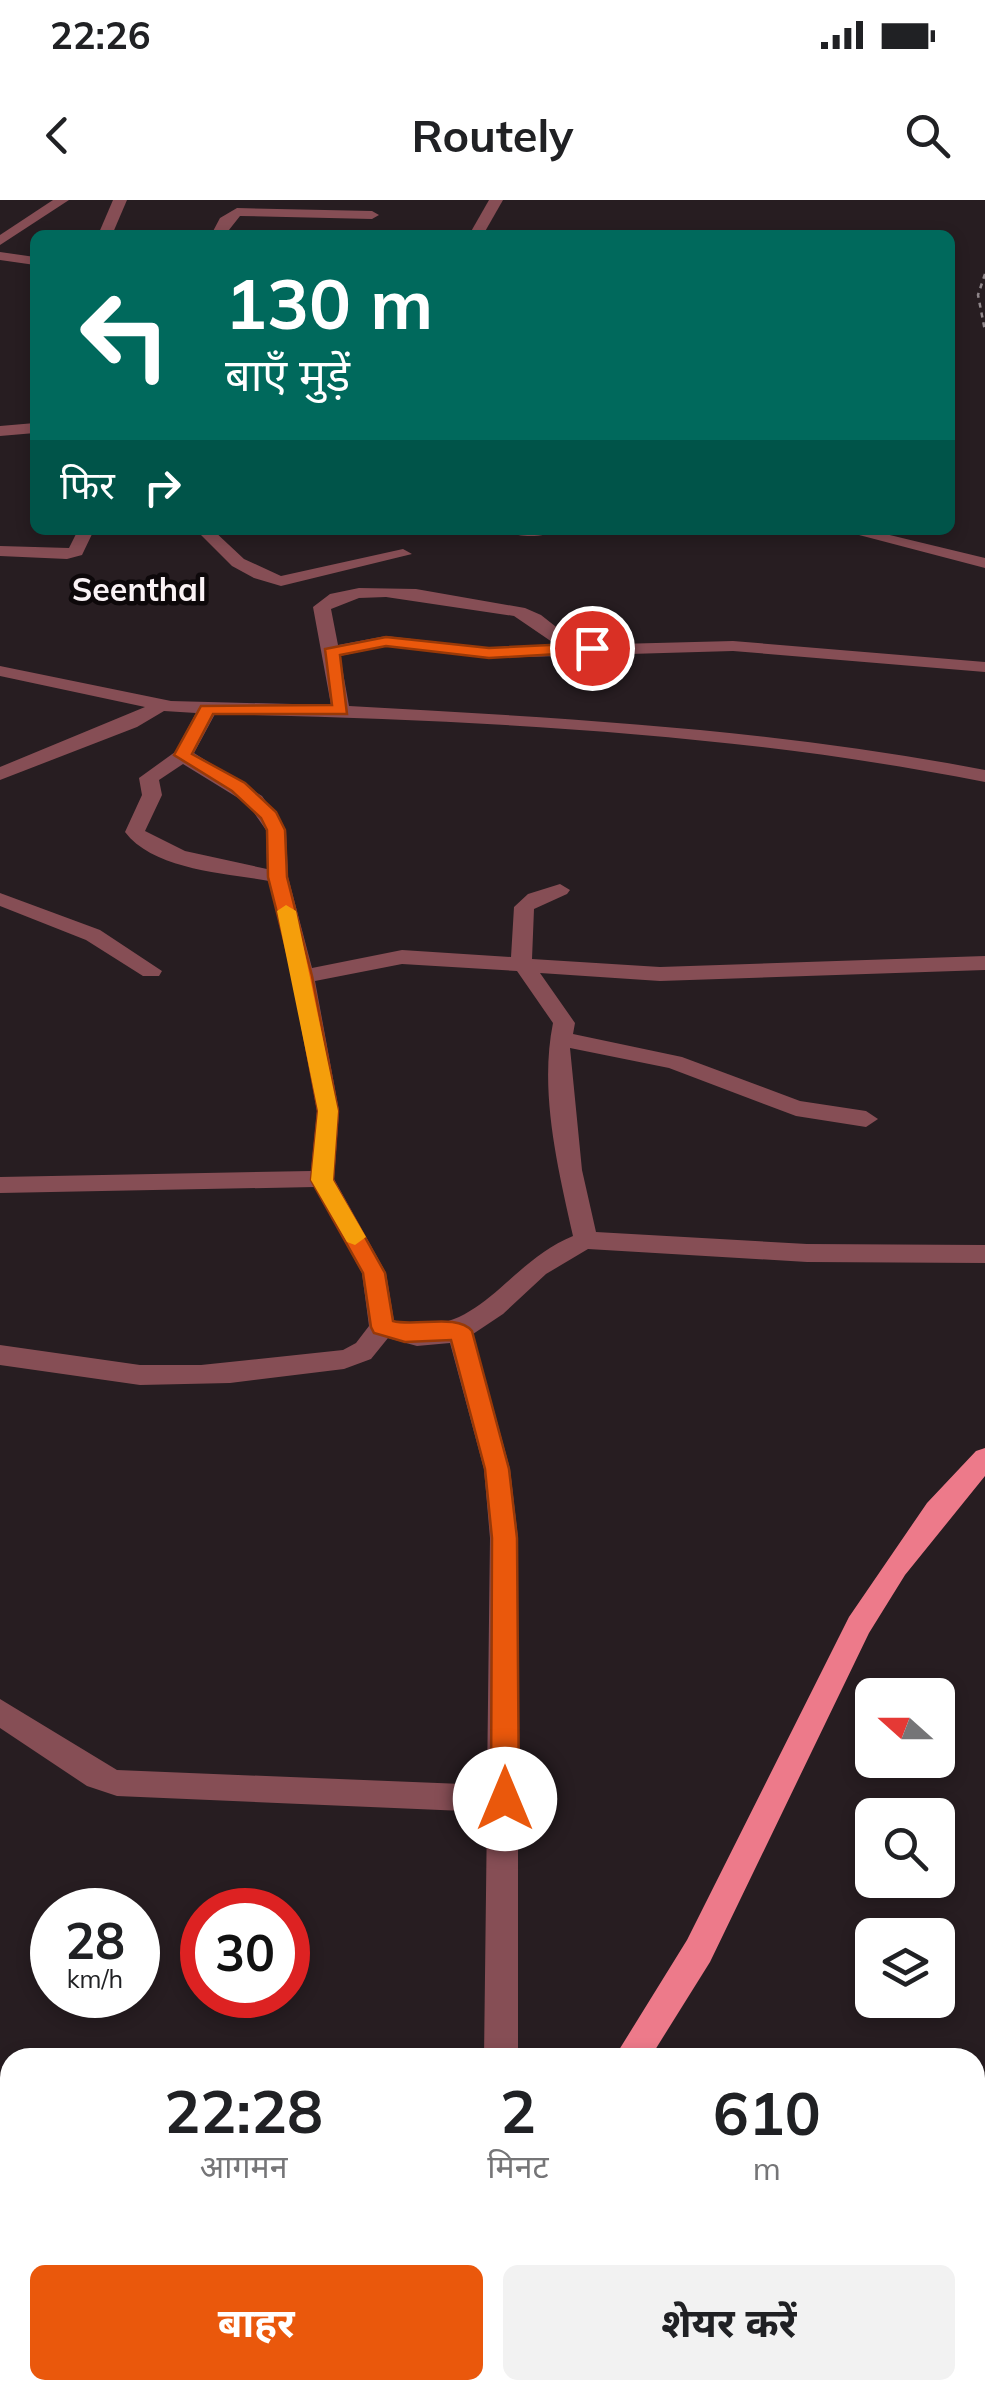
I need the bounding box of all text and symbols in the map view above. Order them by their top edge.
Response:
text: 22:26 [50,11,151,59]
text: Routely [411,107,574,163]
icon: back [30,108,85,163]
icon: search [900,108,955,163]
text: 130 m [225,259,433,347]
icon: left [60,270,190,400]
text: बाएँ मुड़ें [225,346,350,402]
icon: right [135,460,190,515]
text: फिर [60,461,115,509]
district label: Seenthal [72,569,206,609]
pin [550,606,635,691]
icon: arrive [565,621,620,676]
north arrow [855,1678,955,1778]
map controls [855,1678,955,2018]
position arrow [453,1747,557,1851]
button: search [855,1798,955,1898]
speed limit sign: 30 [180,1888,310,2018]
text: 28 [65,1909,125,1972]
button: layers [855,1918,955,2018]
text: km/h [67,1963,123,1994]
text: 22:28 [164,2073,323,2148]
text: 2 [500,2073,536,2148]
text: 610 [713,2075,821,2150]
text: आगमन [200,2146,287,2186]
text: मिनट [487,2146,549,2186]
text: m [753,2148,781,2188]
button: बाहर [30,2265,483,2380]
button: शेयर करें [503,2265,955,2380]

